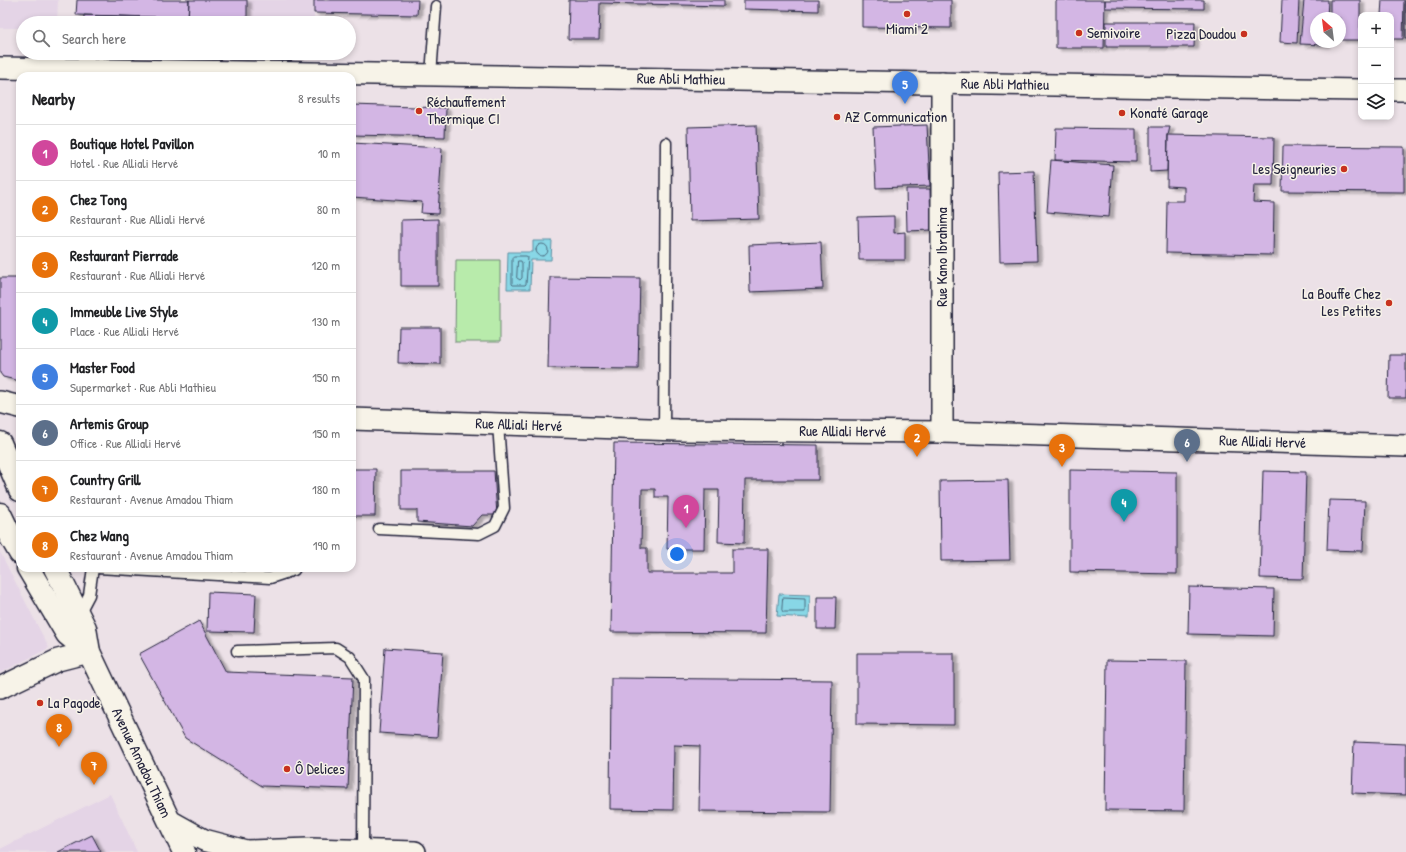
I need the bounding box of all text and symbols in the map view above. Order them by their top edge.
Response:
marker: Miami 2 [902,9,912,19]
north arrow [1310,12,1346,48]
map controls [1358,12,1394,120]
button: + [1358,12,1394,48]
search box [16,16,356,60]
place label: Miami 2 [886,18,928,39]
place label: Semivoire [1087,22,1141,43]
place label: Pizza Doudou [1166,23,1236,44]
icon: search [30,27,52,49]
text: Search here [62,28,126,49]
marker: Semivoire [1074,28,1084,38]
marker: Pizza Doudou [1239,29,1249,39]
button: − [1358,48,1394,84]
street label: Rue Abli Mathieu [637,67,725,90]
pin: 5 [892,71,918,104]
street label: Rue Abli Mathieu [961,73,1049,95]
button: layers [1358,84,1394,120]
text: Nearby [32,87,75,110]
text: 8 results [298,89,340,107]
place label: Réchauffement Thermique CI [427,91,507,129]
place label: Konaté Garage [1130,102,1209,123]
marker: Réchauffement Thermique CI [414,106,424,116]
place label: AZ Communication [845,106,947,127]
marker: Konaté Garage [1117,108,1127,118]
marker: AZ Communication [832,112,842,122]
text: Boutique Hotel Pavillon [70,133,194,154]
text: 1 [43,144,47,162]
text: 10 m [318,144,340,162]
text: Hotel · Rue Alliali Hervé [70,154,178,172]
place label: Les Seigneuries [1253,158,1336,179]
marker: Les Seigneuries [1339,164,1349,174]
text: Chez Tong [70,189,127,210]
text: 2 [42,200,48,218]
text: 80 m [317,200,340,218]
street label: Rue Kano Ibrahima [931,207,952,307]
text: Restaurant · Rue Alliali Hervé [70,210,205,228]
text: Restaurant Pierrade [70,245,178,266]
text: 3 [42,256,48,274]
text: 120 m [312,256,340,274]
text: Restaurant · Rue Alliali Hervé [70,266,205,284]
place label: La Bouffe Chez Les Petites [1302,283,1382,321]
marker: La Bouffe Chez Les Petites [1384,298,1394,308]
text: Immeuble Live Style [70,301,178,322]
text: 4 [43,312,47,330]
text: 130 m [312,312,340,330]
text: Place · Rue Alliali Hervé [70,322,179,340]
text: Master Food [70,357,135,378]
text: 5 [42,368,48,386]
text: 150 m [312,368,340,386]
text: Supermarket · Rue Abli Mathieu [70,378,216,396]
street label: Rue Alliali Hervé [475,412,563,436]
text: Artemis Group [70,413,148,434]
street label: Rue Alliali Hervé [799,420,886,442]
text: 6 [42,424,48,442]
text: 150 m [312,424,340,442]
pin: 2 [904,424,930,457]
pin: 6 [1174,429,1200,462]
street label: Rue Alliali Hervé [1219,429,1306,453]
text: Office · Rue Alliali Hervé [70,434,181,452]
pin: 3 [1049,434,1075,467]
text: Country Grill [70,469,141,490]
text: 7 [42,480,48,498]
text: 180 m [312,480,340,498]
pin: 4 [1111,489,1137,522]
text: Restaurant · Avenue Amadou Thiam [70,490,233,508]
pin: 1 [673,495,699,528]
text: Chez Wang [70,525,129,546]
text: 8 [42,536,48,554]
text: 190 m [313,536,340,554]
your location [667,544,687,564]
text: Restaurant · Avenue Amadou Thiam [70,546,233,564]
place label: La Pagode [48,692,101,713]
marker: La Pagode [35,698,45,708]
street label: Avenue Amadou Thiam [107,704,177,821]
pin: 8 [46,714,72,747]
pin: 7 [81,752,107,785]
place label: Ô Delices [295,758,345,779]
marker: Ô Delices [282,764,292,774]

